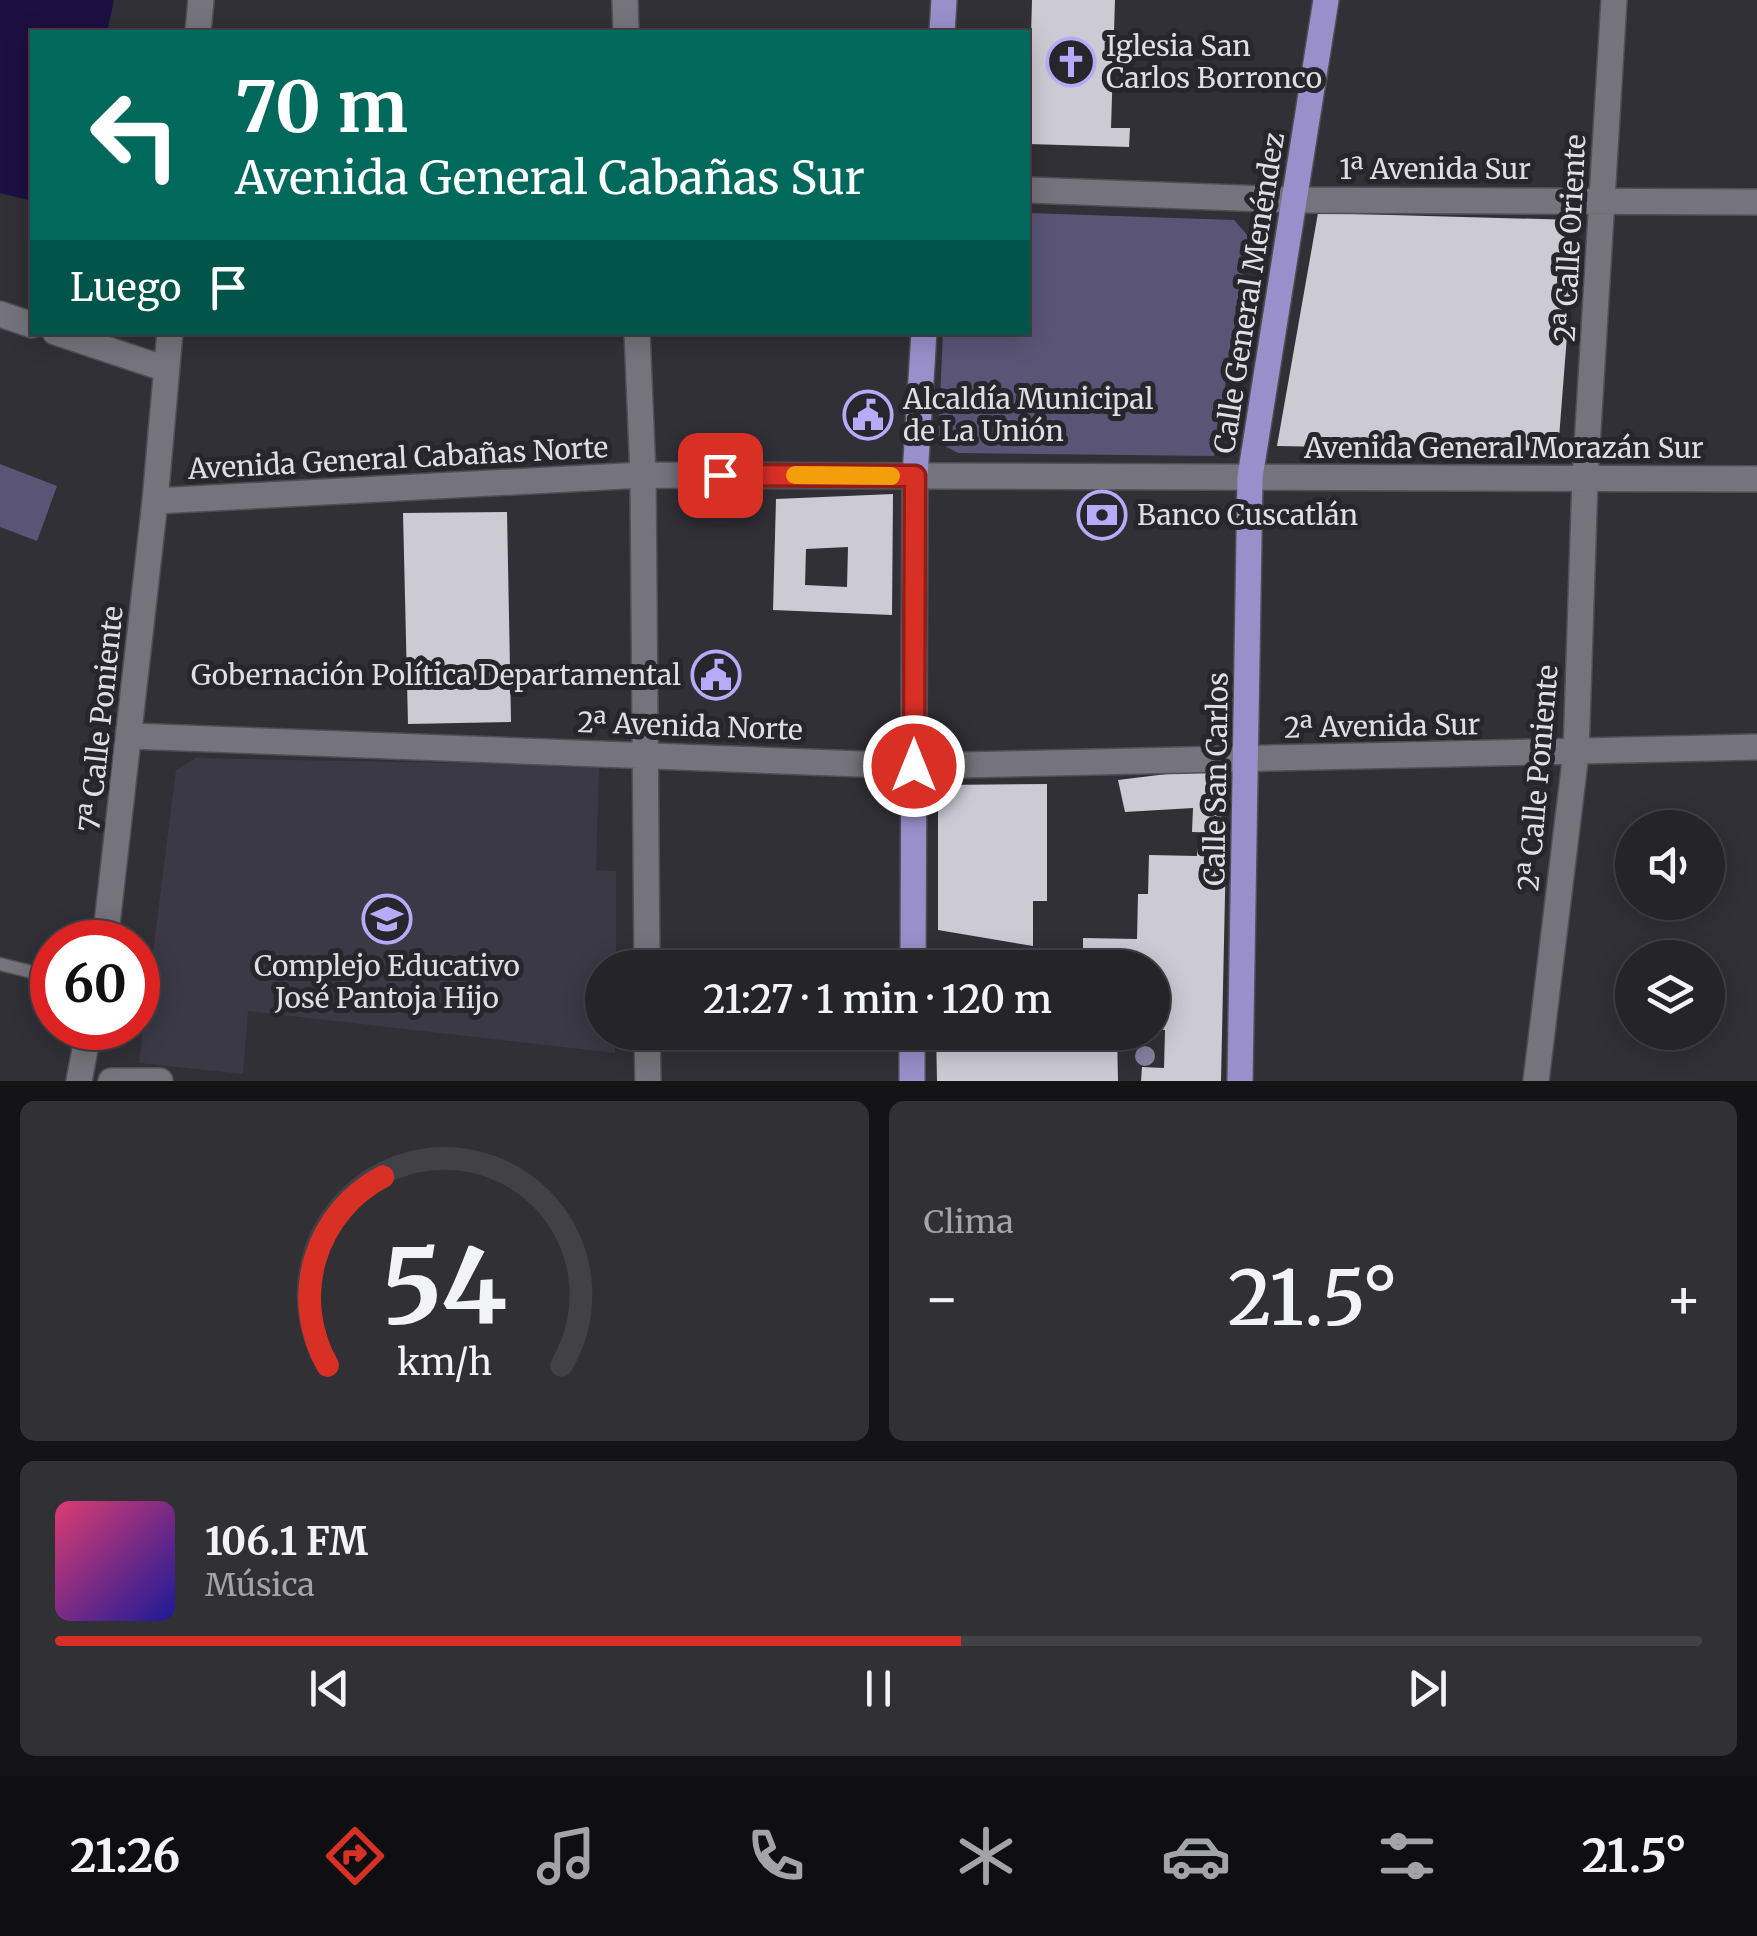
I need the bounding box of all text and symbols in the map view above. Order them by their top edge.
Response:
place label: Iglesia San Carlos Borronco [1106,28,1322,96]
church icon: Iglesia San Carlos Borronco [1045,36,1097,88]
text: 70 m [235,63,408,151]
icon: left [70,70,200,200]
street label: Calle General Menéndez [1206,130,1292,456]
street label: 2ª Calle Oriente [1547,133,1593,343]
text: Avenida General Cabañas Sur [235,150,865,206]
street label: 1ª Avenida Sur [1339,151,1531,187]
icon: arrive [201,260,256,315]
text: Luego [70,264,181,311]
place label: Alcaldía Municipal de La Unión [902,381,1154,449]
public building icon: Alcaldía Municipal de La Unión [842,389,894,441]
street label: Avenida General Cabañas Norte [186,429,609,487]
street label: Avenida General Morazán Sur [1303,430,1704,466]
pin [678,433,763,518]
icon: arrive [693,448,748,503]
bank icon: Banco Cuscatlán [1076,489,1128,541]
place label: Banco Cuscatlán [1137,497,1358,533]
street label: 7ª Calle Poniente [71,604,131,834]
public building icon: Gobernación Política Departamental [690,649,742,701]
place label: Gobernación Política Departamental [191,657,681,693]
street label: 2ª Calle Poniente [1510,663,1566,893]
street label: Calle San Carlos [1196,672,1236,886]
street label: 2ª Avenida Norte [577,704,803,748]
street label: 2ª Avenida Sur [1283,706,1481,746]
position arrow [862,714,966,818]
map controls [1615,810,1725,1050]
button: sound [1615,810,1725,920]
school or university icon: Complejo Educativo José Pantoja Hijo [361,893,413,945]
speed limit sign: 60 [30,920,160,1050]
button: layers [1615,940,1725,1050]
place label: Complejo Educativo José Pantoja Hijo [254,948,520,1016]
text: 21:27 · 1 min · 120 m [703,976,1052,1023]
text: Clima [924,1202,1014,1242]
text: 54 [382,1221,507,1351]
text: 21.5° [1228,1251,1398,1345]
text: − [924,1264,960,1333]
text: + [1665,1264,1702,1333]
text: km/h [397,1340,492,1385]
text: 106.1 FM [205,1518,368,1565]
text: Música [205,1565,315,1605]
icon: previous [302,1661,357,1716]
icon: pause [851,1661,906,1716]
icon: next [1400,1661,1455,1716]
icon: directions [320,1821,390,1891]
icon: music [531,1821,601,1891]
icon: phone [741,1821,811,1891]
icon: climate [951,1821,1021,1891]
icon: car [1161,1821,1231,1891]
icon: filters [1372,1821,1442,1891]
text: 21:26 [70,1828,180,1884]
text: 21.5° [1582,1828,1687,1884]

